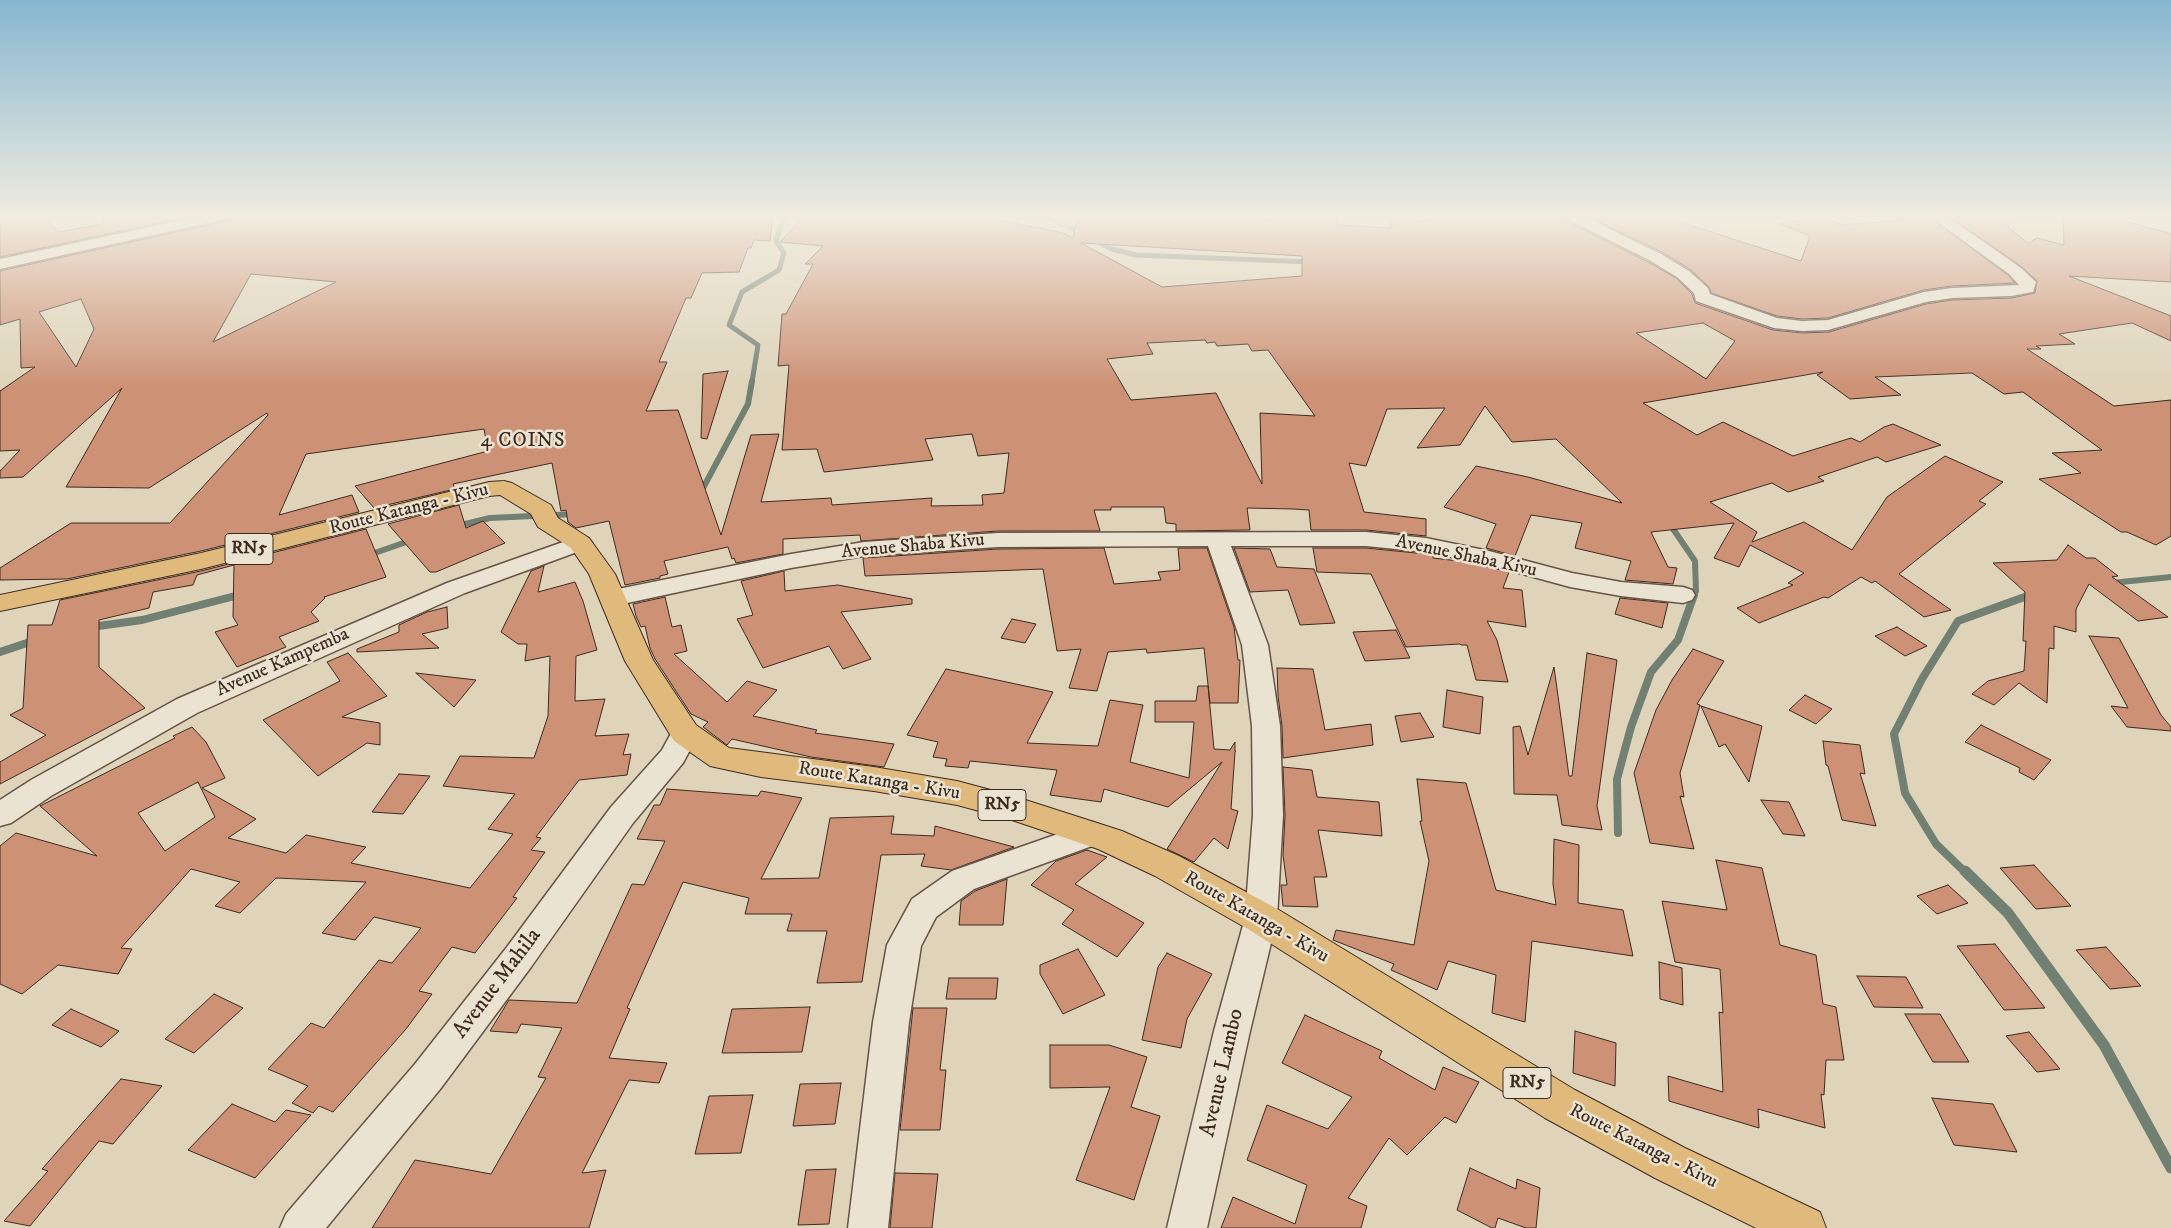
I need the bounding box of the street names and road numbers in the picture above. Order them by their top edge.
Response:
street label: Route Katanga - Kivu [327,479,491,541]
street label: Avenue Shaba Kivu [840,529,986,565]
street label: Avenue Shaba Kivu [1393,531,1539,583]
road number: RN5 [225,534,273,564]
street label: Avenue Kampemba [213,623,353,703]
street label: Route Katanga - Kivu [796,758,962,806]
road number: RN5 [978,790,1026,820]
street label: Route Katanga - Kivu [1180,867,1332,969]
street label: Avenue Mahila [448,924,548,1044]
street label: Avenue Lambo [1195,1006,1251,1140]
road number: RN5 [1503,1068,1551,1098]
street label: Route Katanga - Kivu [1565,1100,1721,1194]

